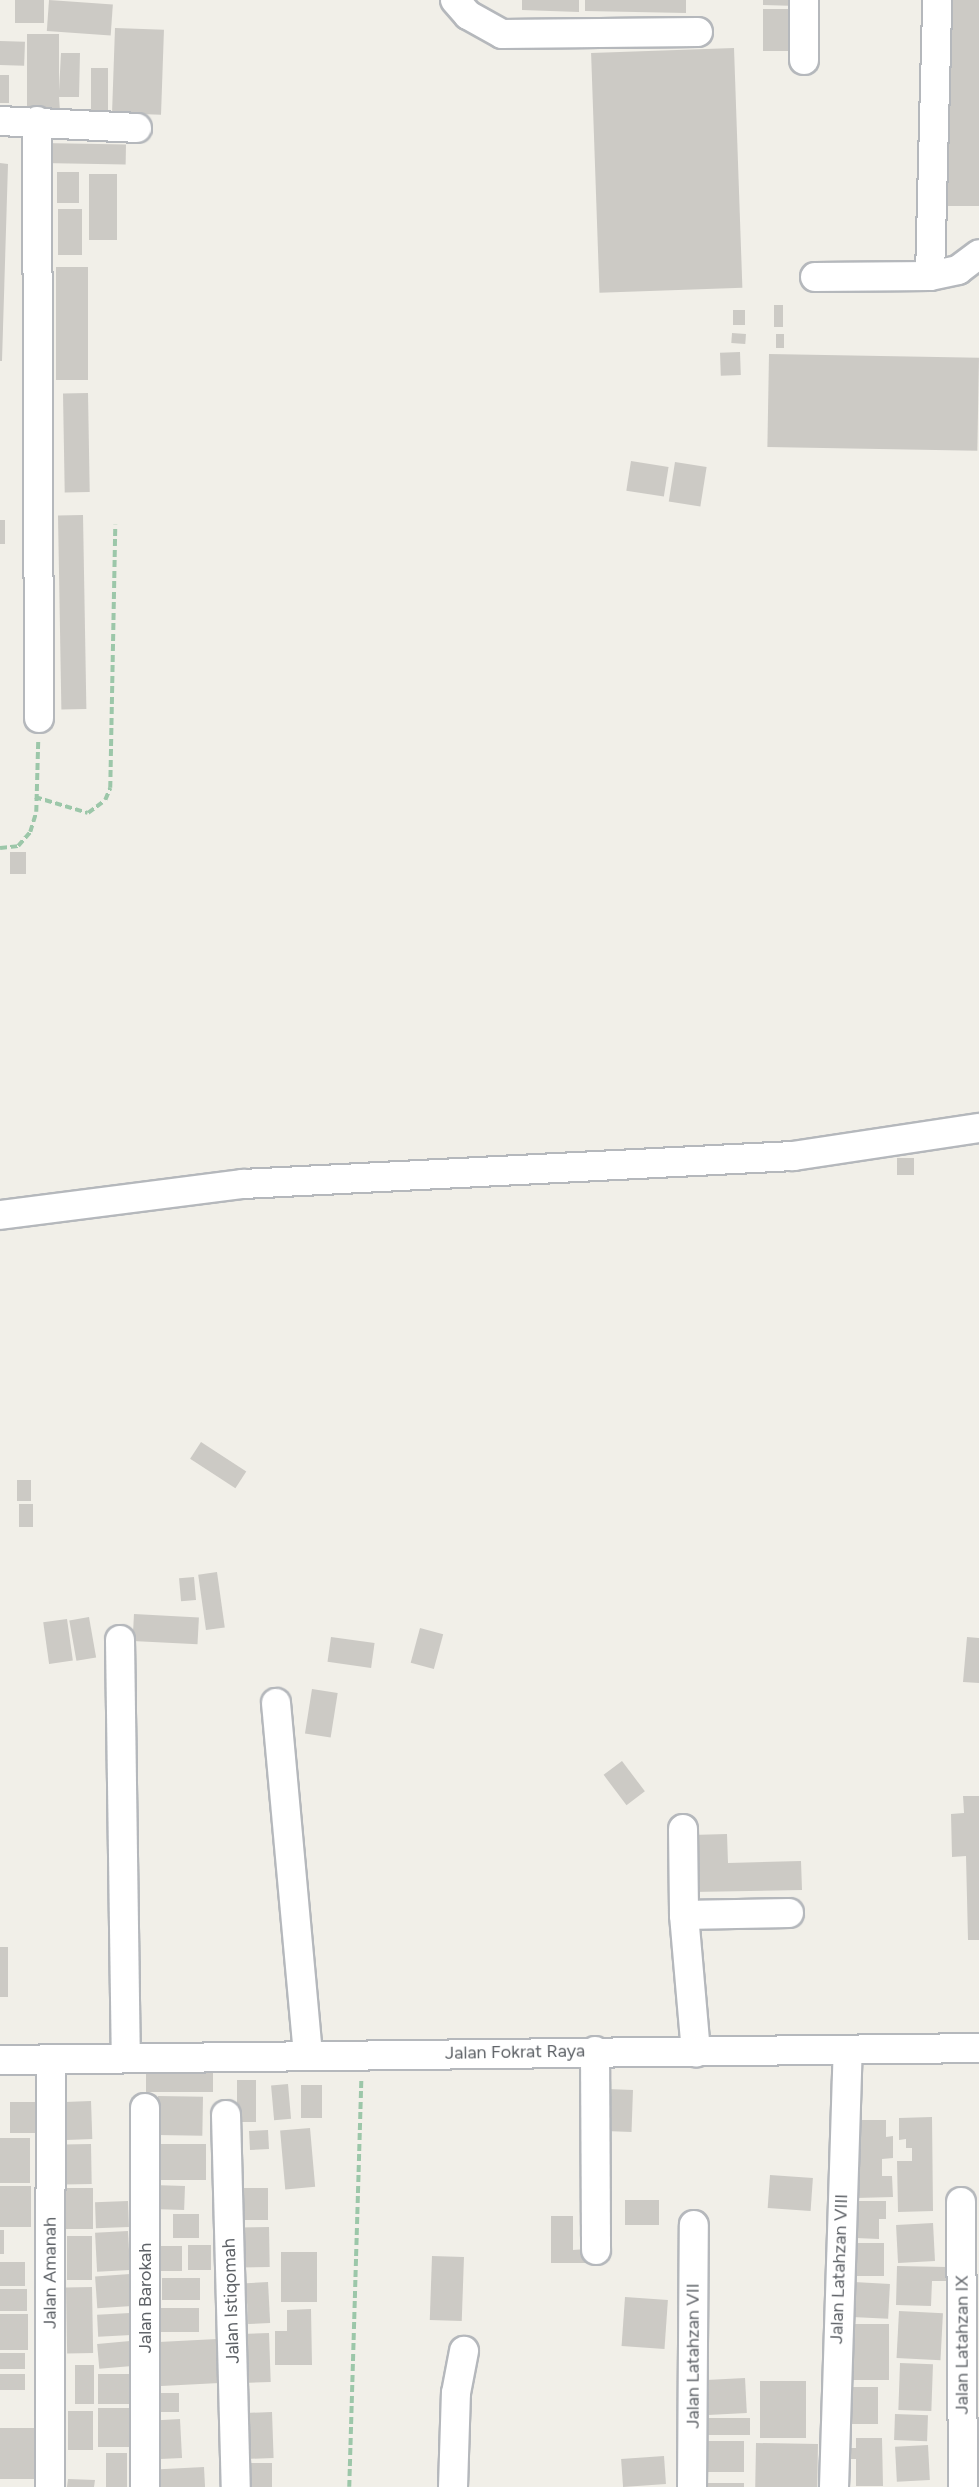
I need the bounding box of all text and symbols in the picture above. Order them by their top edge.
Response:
street label: Jalan Fokrat Raya [445,2040,585,2064]
street label: Jalan Latahzan VIII [826,2194,852,2344]
street label: Jalan Amanah [39,2217,61,2329]
street label: Jalan Istiqomah [218,2238,244,2364]
street label: Jalan Barokah [134,2243,156,2353]
street label: Jalan Latahzan IX [951,2275,973,2415]
street label: Jalan Latahzan VII [682,2283,704,2429]

